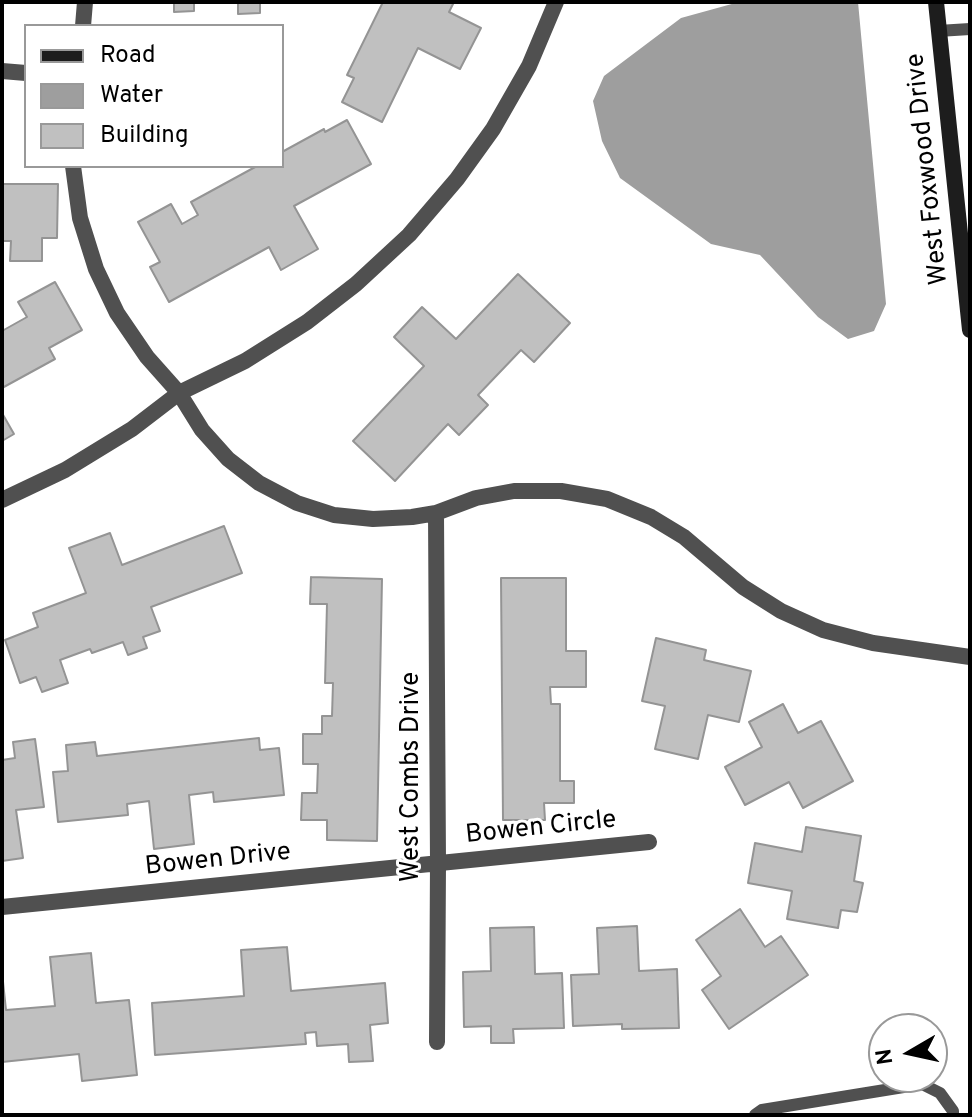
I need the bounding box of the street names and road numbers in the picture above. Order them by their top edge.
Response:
street label: West Foxwood Drive [901,52,957,286]
street label: West Combs Drive [397,672,429,882]
street label: Bowen Circle [464,806,618,852]
street label: Bowen Drive [144,838,292,884]

